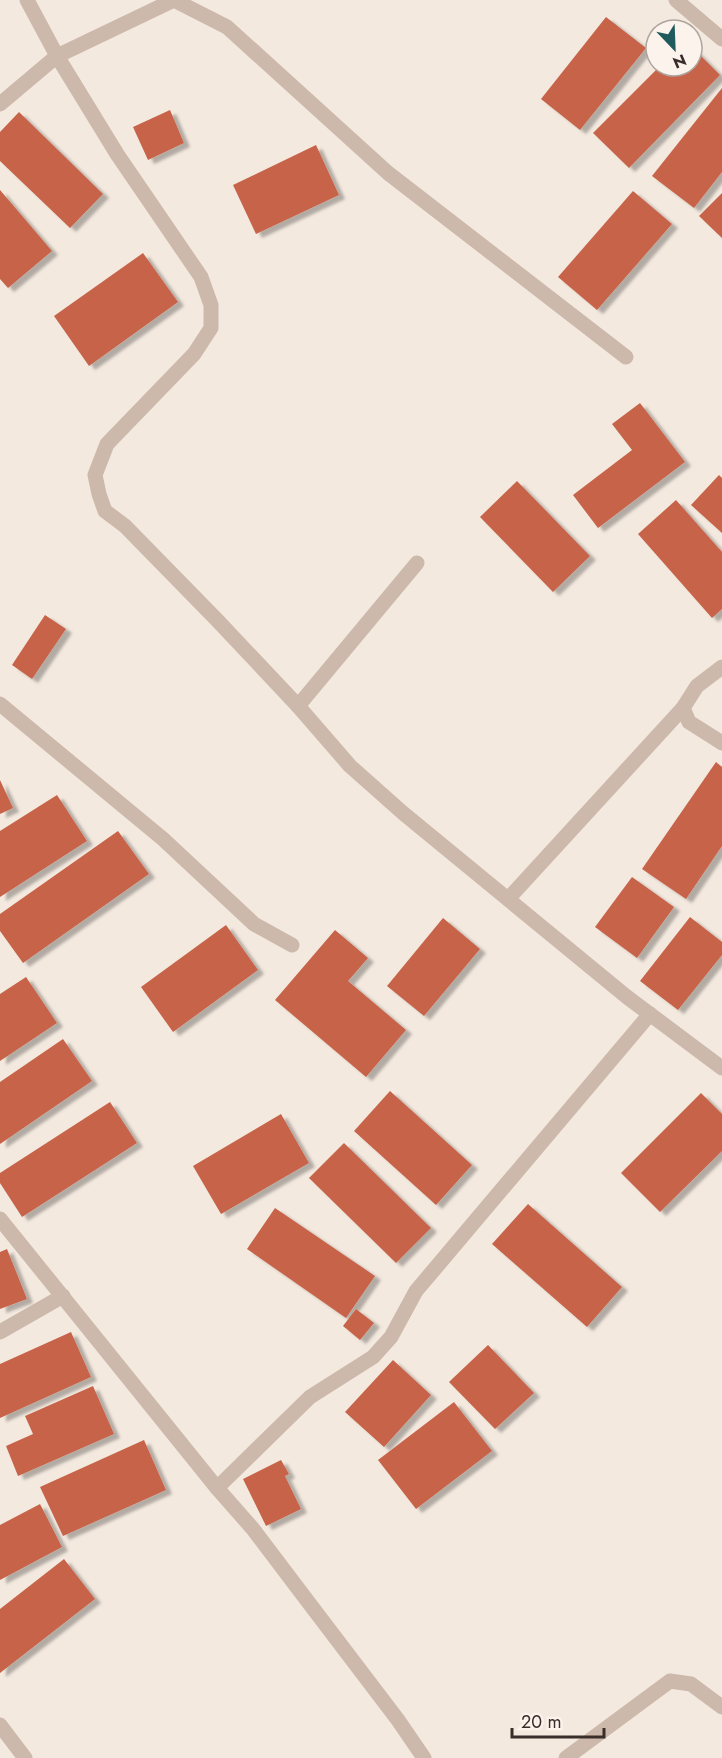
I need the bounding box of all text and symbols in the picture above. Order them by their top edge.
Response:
north arrow [644,18,704,78]
text: N [669,48,690,74]
scale bar [512,1701,604,1739]
text: 20 m [521,1709,561,1735]

